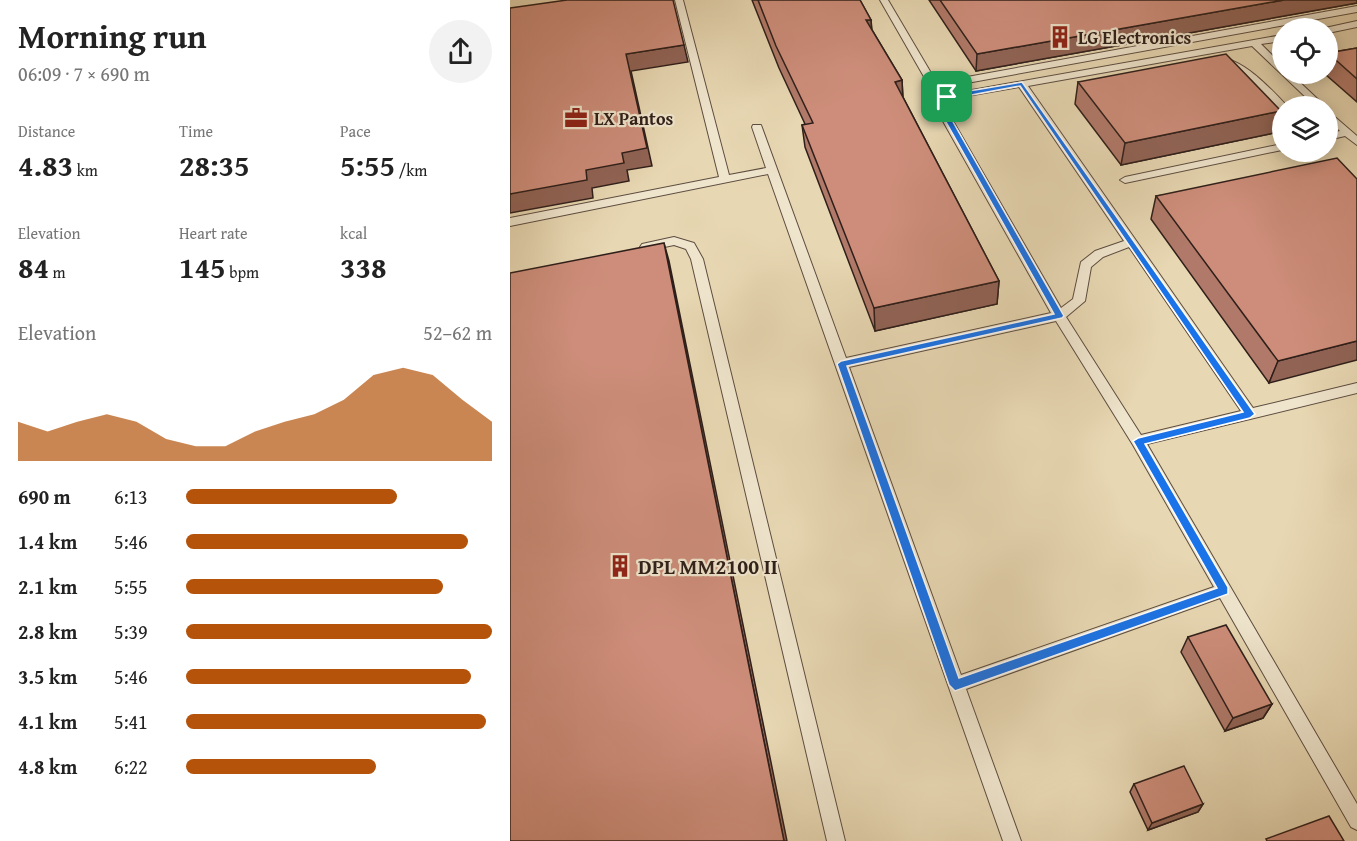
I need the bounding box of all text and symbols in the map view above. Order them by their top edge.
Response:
text: Morning run [18,12,207,60]
map controls [1272,18,1338,162]
button: locate [1272,18,1338,84]
button: share [429,20,492,83]
building icon: LG Electronics [1047,24,1073,50]
place label: LG Electronics [1078,24,1192,51]
text: 06:09 · 7 × 690 m [18,59,150,88]
pin [921,71,972,122]
icon: arrive [930,80,963,113]
button: layers [1272,96,1338,162]
office icon: LX Pantos [563,105,589,131]
place label: LX Pantos [594,105,673,132]
text: Distance [18,119,75,143]
text: Time [179,119,213,143]
text: Pace [340,119,371,143]
text: 4.83 [18,143,73,187]
text: 28:35 [179,143,250,187]
text: 5:55 [340,143,395,187]
text: km [73,158,98,182]
text: /km [395,158,427,182]
text: Elevation [18,221,81,245]
text: Heart rate [179,221,248,245]
text: kcal [340,221,367,245]
text: 84 [18,245,49,289]
text: 145 [179,245,226,289]
text: 338 [340,245,387,289]
text: m [49,260,66,284]
text: bpm [226,260,259,284]
text: Elevation [18,318,96,347]
text: 52–62 m [423,318,492,347]
text: 690 m [18,482,71,511]
text: 6:13 [114,482,148,511]
text: 1.4 km [18,527,77,556]
text: 5:46 [114,527,148,556]
place label: DPL MM2100 II [638,551,778,582]
building icon: DPL MM2100 II [607,553,633,579]
text: 2.1 km [18,572,77,601]
text: 5:55 [114,572,148,601]
text: 2.8 km [18,617,77,646]
text: 5:39 [114,617,148,646]
text: 3.5 km [18,662,77,691]
text: 5:46 [114,662,148,691]
text: 4.1 km [18,707,77,736]
text: 5:41 [114,707,148,736]
text: 4.8 km [18,752,77,781]
text: 6:22 [114,752,148,781]

